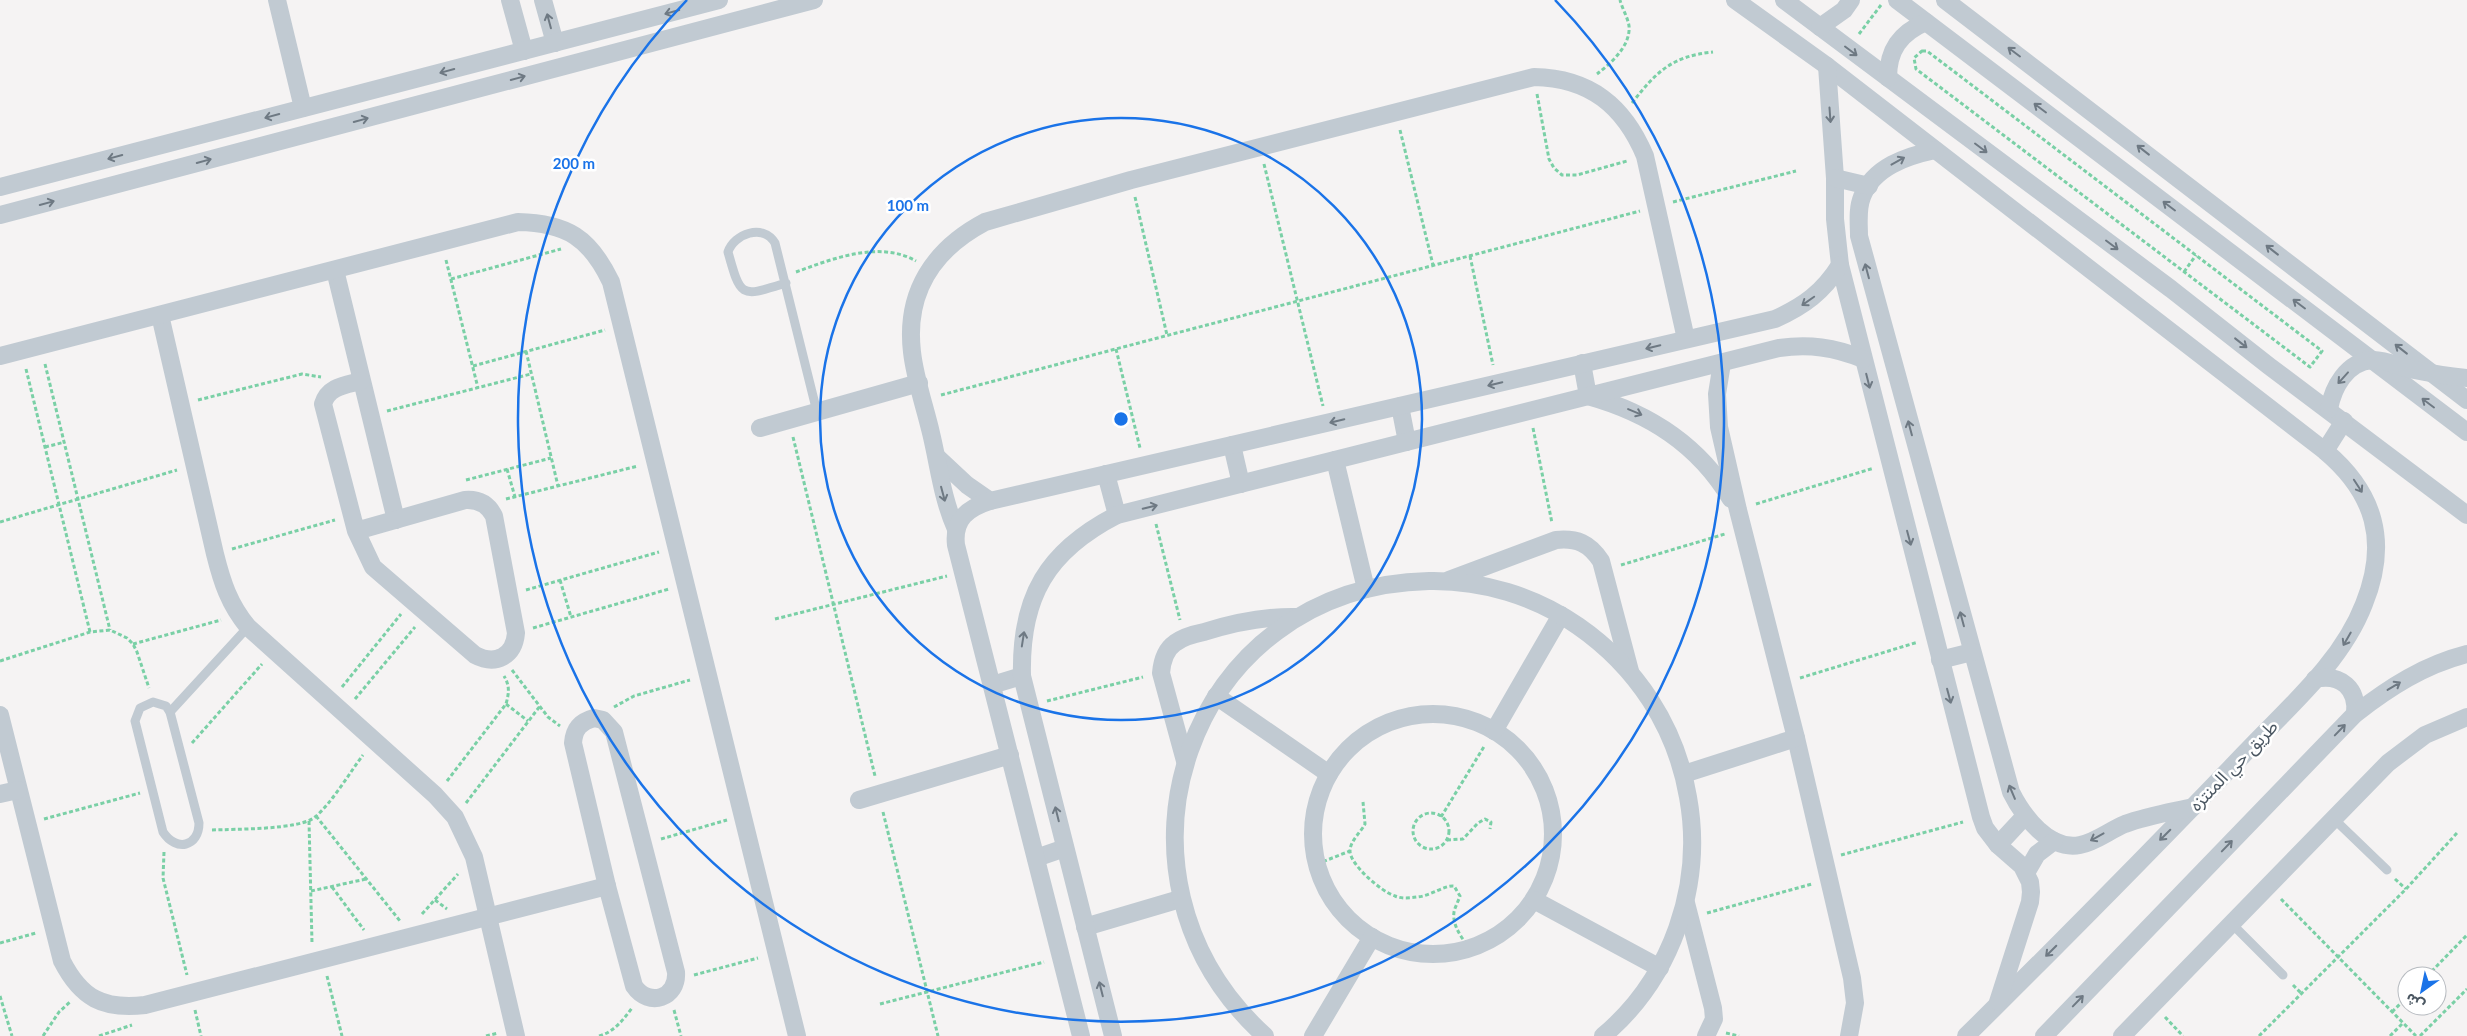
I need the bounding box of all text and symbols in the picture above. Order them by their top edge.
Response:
one-way arrow [664,8,680,17]
one-way arrow [544,14,553,30]
one-way arrow [1844,45,1857,56]
one-way arrow [2008,46,2021,57]
one-way arrow [439,67,455,76]
one-way arrow [510,73,526,82]
one-way arrow [2033,103,2047,113]
one-way arrow [1826,107,1835,123]
one-way arrow [265,112,281,121]
one-way arrow [353,114,369,124]
one-way arrow [1974,143,1988,153]
one-way arrow [2137,145,2150,156]
one-way arrow [108,153,124,162]
text: 200 m [553,154,595,172]
one-way arrow [196,156,212,165]
one-way arrow [1890,156,1905,165]
text: 100 m [887,196,929,214]
one-way arrow [39,197,55,207]
one-way arrow [2162,201,2176,211]
one-way arrow [2105,239,2118,250]
one-way arrow [2266,244,2279,255]
one-way arrow [1862,264,1871,280]
one-way arrow [1801,296,1815,306]
one-way arrow [2293,299,2306,310]
one-way arrow [2234,338,2247,349]
one-way arrow [1646,343,1662,352]
one-way arrow [2395,343,2408,354]
one-way arrow [2337,371,2348,384]
one-way arrow [1864,372,1873,388]
one-way arrow [1488,380,1504,389]
one-way arrow [2422,397,2435,408]
one-way arrow [1627,407,1642,417]
centre of rings [1112,410,1130,428]
one-way arrow [1329,417,1345,426]
one-way arrow [1905,421,1914,437]
one-way arrow [2352,479,2363,493]
one-way arrow [939,485,948,501]
one-way arrow [1141,501,1157,511]
one-way arrow [1904,530,1914,546]
one-way arrow [1957,611,1967,627]
one-way arrow [1018,631,1028,647]
one-way arrow [2341,631,2351,645]
one-way arrow [2387,680,2401,690]
one-way arrow [1945,687,1954,703]
street label: طريق حي المنتزه [2184,715,2284,817]
one-way arrow [2334,723,2346,736]
one-way arrow [2006,785,2016,800]
one-way arrow [1052,807,1061,823]
one-way arrow [2159,829,2172,841]
one-way arrow [2091,833,2105,843]
one-way arrow [2221,840,2233,853]
one-way arrow [2045,945,2057,957]
north arrow [2397,966,2447,1016]
one-way arrow [1096,981,1105,997]
text: ش [2402,990,2427,1015]
one-way arrow [2072,995,2084,1007]

